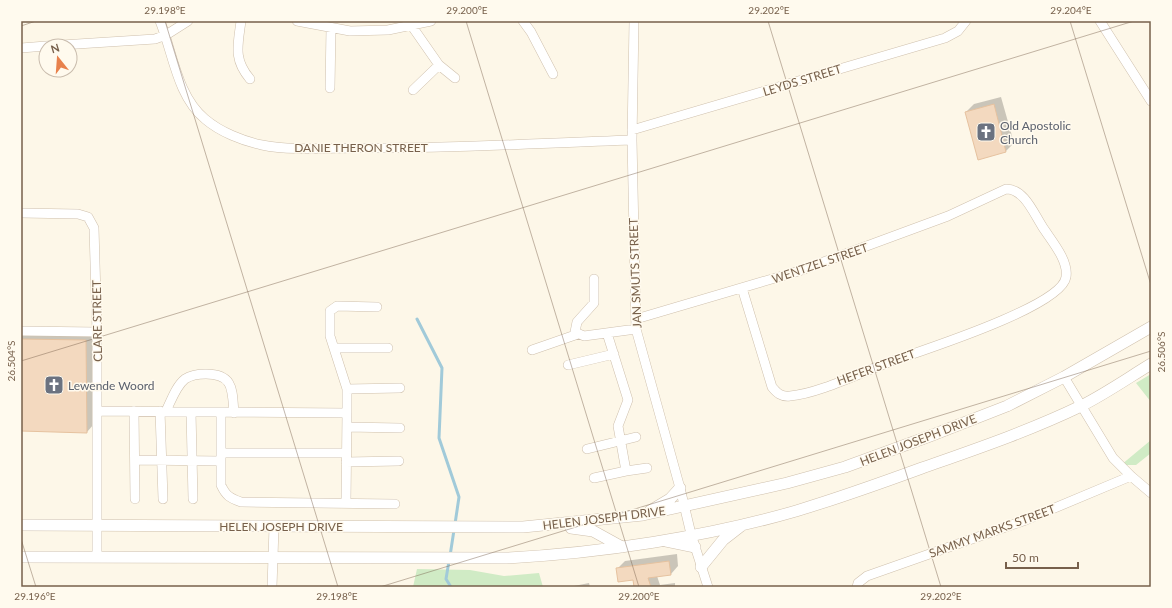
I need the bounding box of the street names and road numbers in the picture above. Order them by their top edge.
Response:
street label: LEYDS STREET [761,61,843,99]
street label: DANIE THERON STREET [294,140,428,155]
street label: JAN SMUTS STREET [626,218,644,328]
street label: WENTZEL STREET [770,240,870,286]
street label: CLARE STREET [89,280,105,362]
street label: HEFER STREET [835,346,917,388]
street label: HELEN JOSEPH DRIVE [858,411,978,469]
street label: SAMMY MARKS STREET [927,501,1057,561]
street label: HELEN JOSEPH DRIVE [542,503,666,533]
street label: HELEN JOSEPH DRIVE [219,519,343,534]

